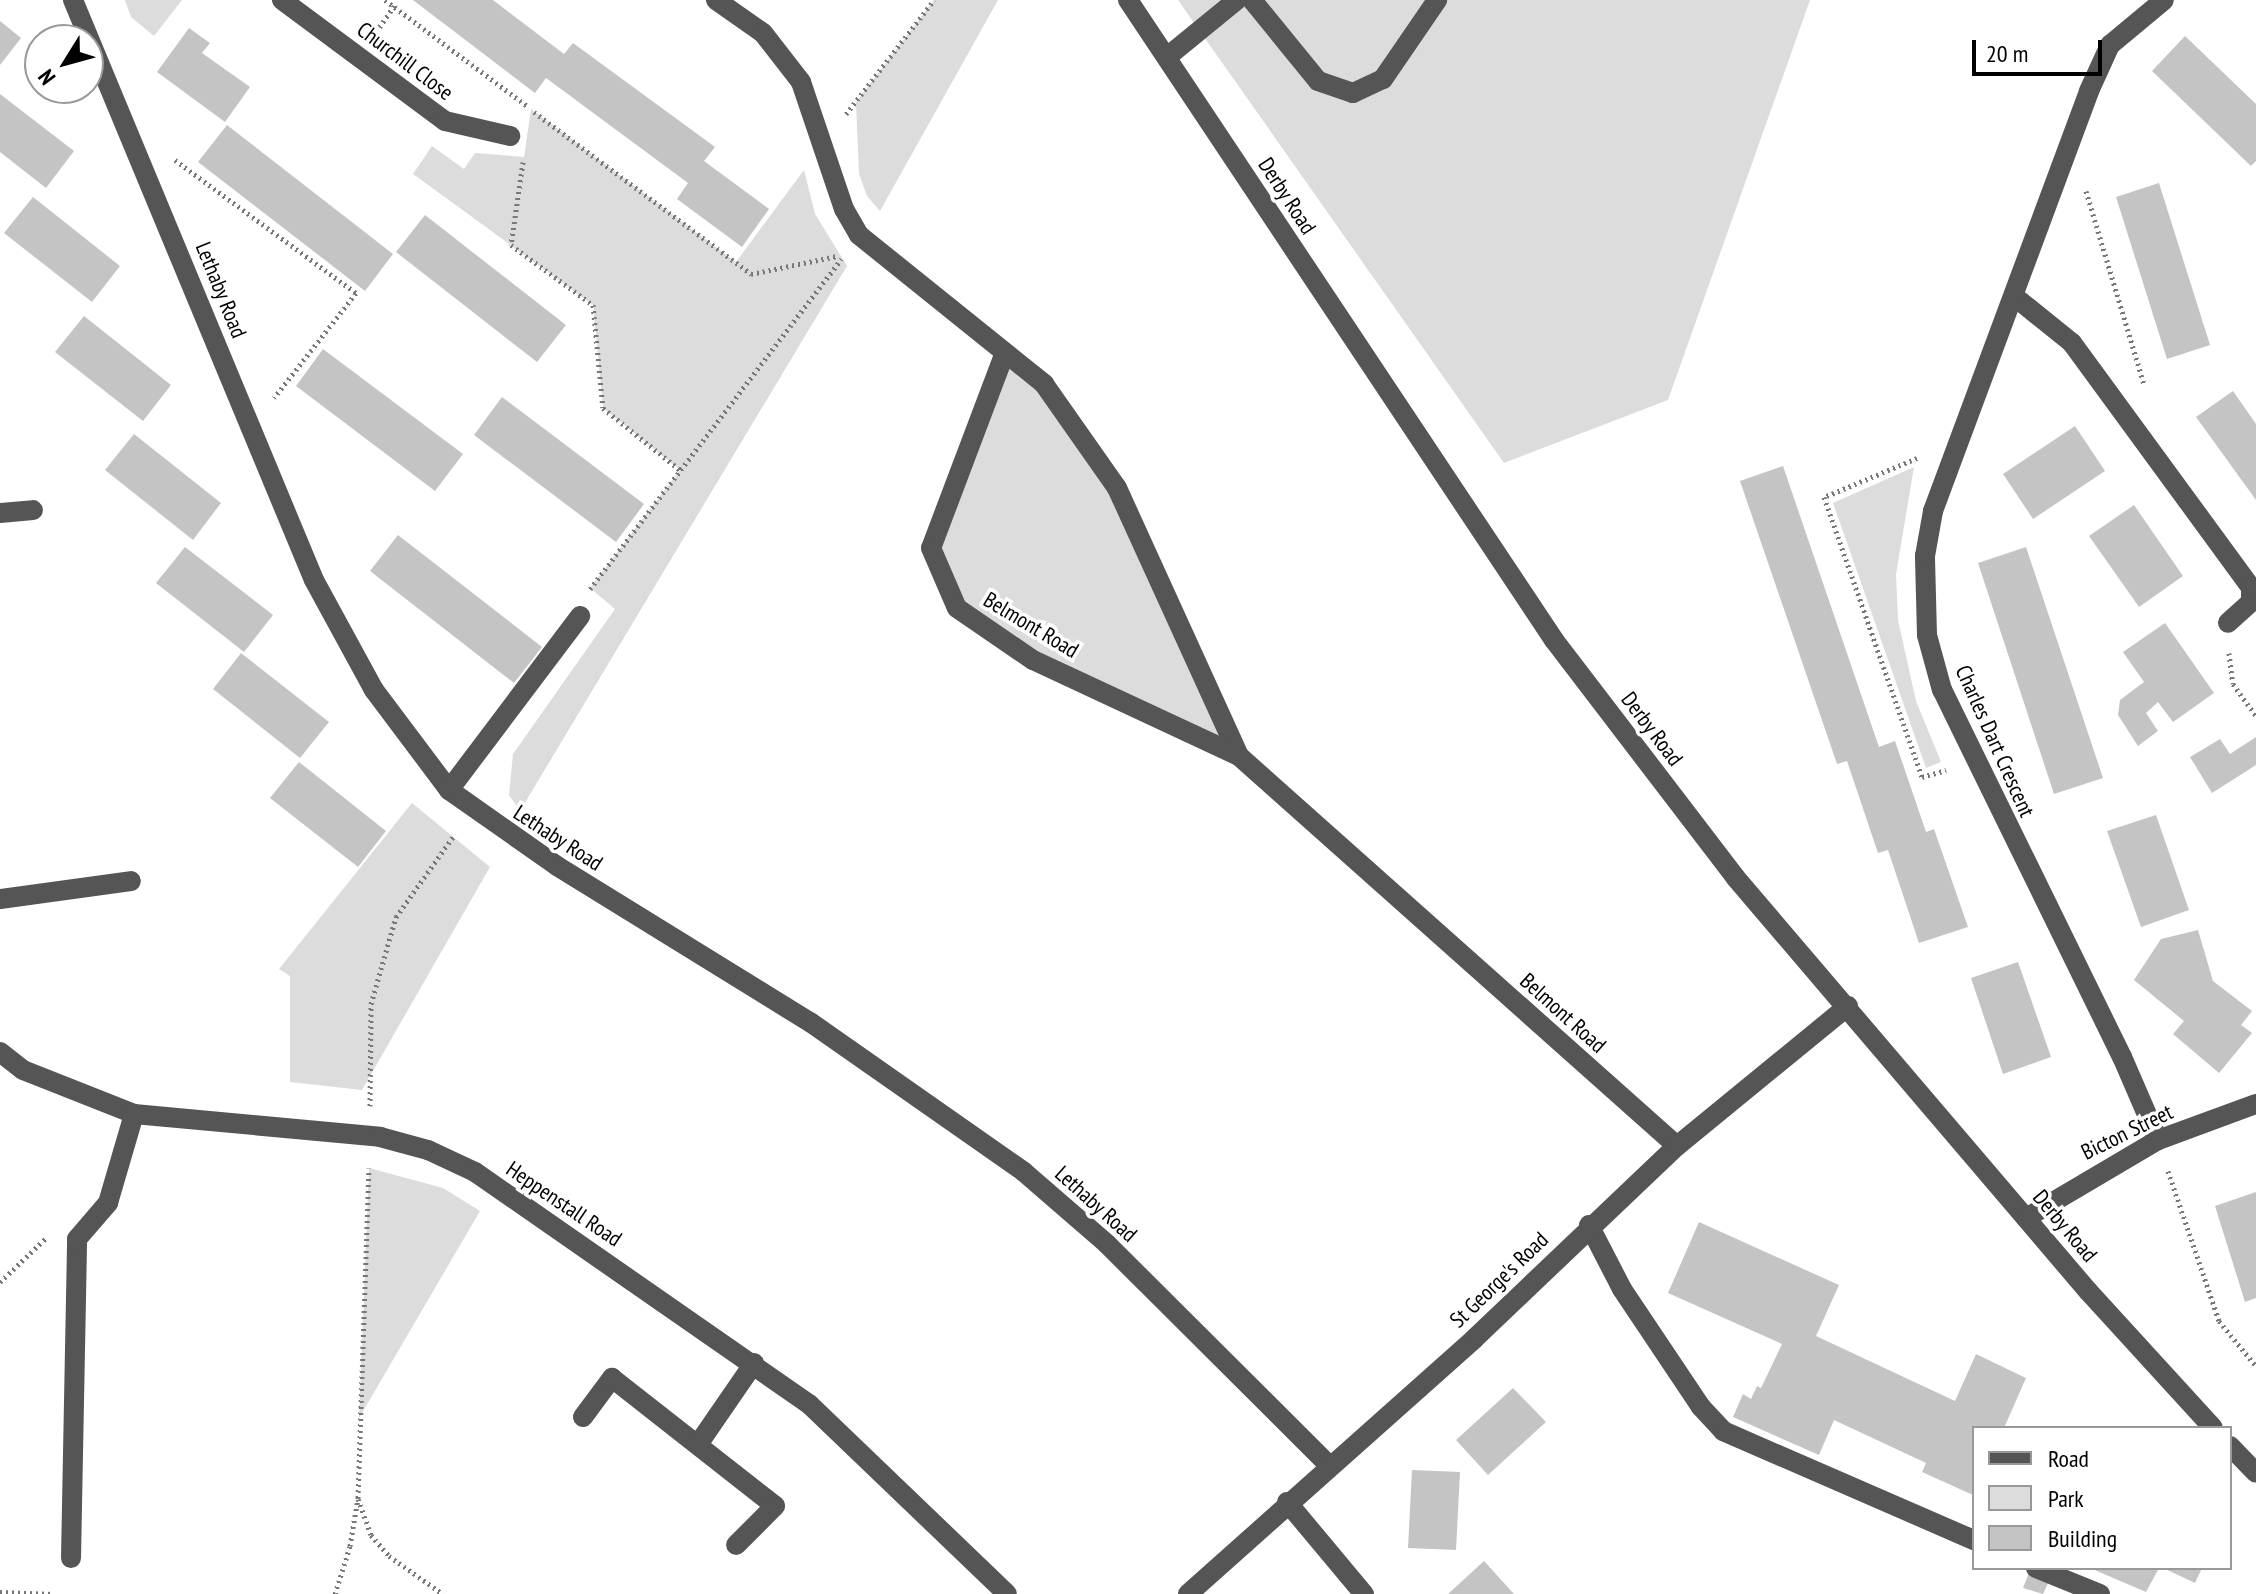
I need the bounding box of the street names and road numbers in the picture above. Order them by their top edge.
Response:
street label: Churchill Close [352,16,458,106]
street label: Derby Road [1252,153,1322,239]
street label: Lethaby Road [190,238,252,342]
street label: Belmont Road [979,586,1083,664]
street label: Charles Dart Crescent [1950,661,2040,821]
street label: Derby Road [1615,687,1689,771]
street label: Lethaby Road [508,799,608,877]
street label: Belmont Road [1515,968,1611,1058]
street label: Bicton Street [2077,1099,2177,1165]
street label: Heppenstall Road [501,1156,627,1252]
street label: Lethaby Road [1049,1160,1143,1248]
street label: Derby Road [2027,1184,2103,1268]
street label: St George's Road [1444,1227,1554,1333]

